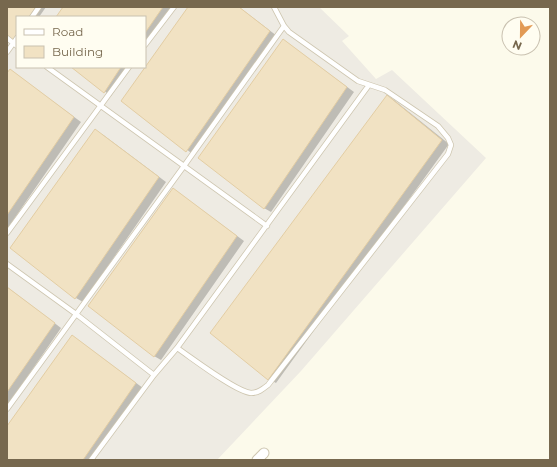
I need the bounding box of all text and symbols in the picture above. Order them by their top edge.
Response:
legend [16,16,146,68]
north arrow [501,16,541,56]
text: Road [52,24,83,39]
text: N [511,37,524,53]
text: Building [52,44,103,59]

